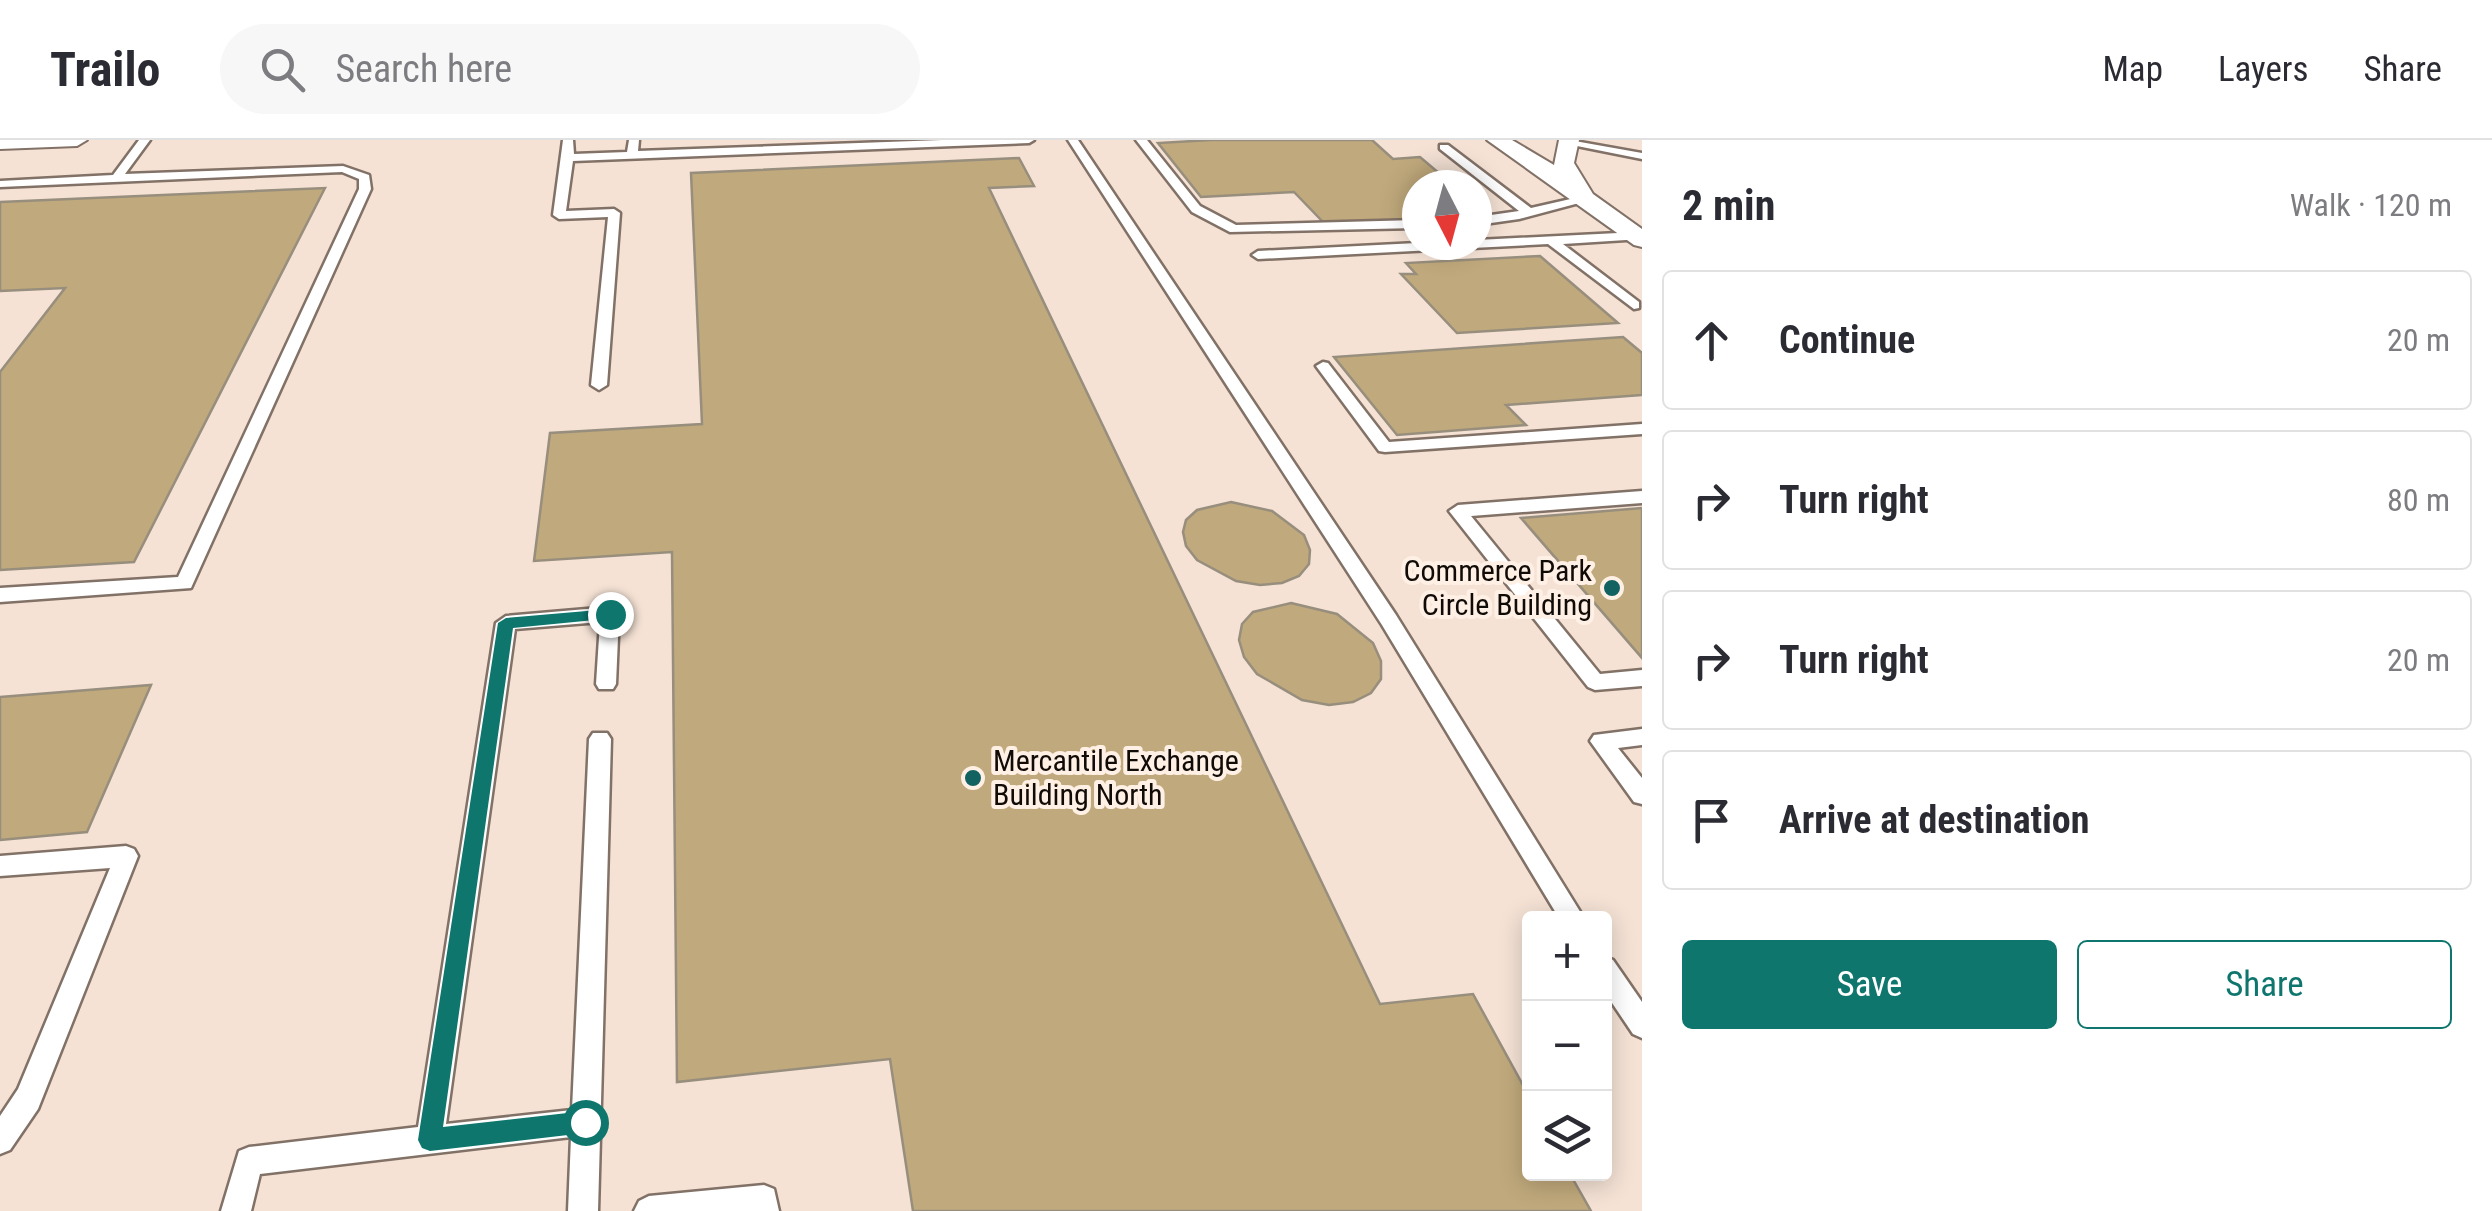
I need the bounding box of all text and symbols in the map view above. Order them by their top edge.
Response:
search box [220,24,920,114]
text: Trailo [50,41,160,98]
icon: search [255,42,310,97]
text: Search here [335,47,512,91]
text: Map [2102,49,2163,90]
text: Layers [2218,49,2308,90]
text: Share [2363,49,2442,90]
north arrow [1402,170,1492,260]
text: 2 min [1682,181,1775,230]
text: Walk · 120 m [2290,186,2452,224]
icon: ahead [1684,313,1739,368]
text: Continue [1779,318,1915,362]
text: 20 m [2387,321,2450,359]
icon: right [1684,473,1739,528]
text: Turn right [1779,478,1929,522]
text: 80 m [2387,481,2450,519]
place label: Commerce Park Circle Building [1404,553,1592,622]
marker: Commerce Park Circle Building [1601,577,1623,599]
route end [588,592,634,638]
icon: right [1684,633,1739,688]
text: Turn right [1779,638,1929,682]
text: 20 m [2387,641,2450,679]
place label: Mercantile Exchange Building North [993,743,1239,812]
marker: Mercantile Exchange Building North [962,767,984,789]
icon: arrive [1684,793,1739,848]
text: Arrive at destination [1779,798,2089,842]
map controls [1522,911,1612,1181]
button: + [1522,911,1612,1001]
button: Save [1682,940,2057,1029]
button: Share [2077,940,2452,1029]
button: − [1522,1001,1612,1091]
button: layers [1522,1091,1612,1181]
route start [563,1100,609,1146]

